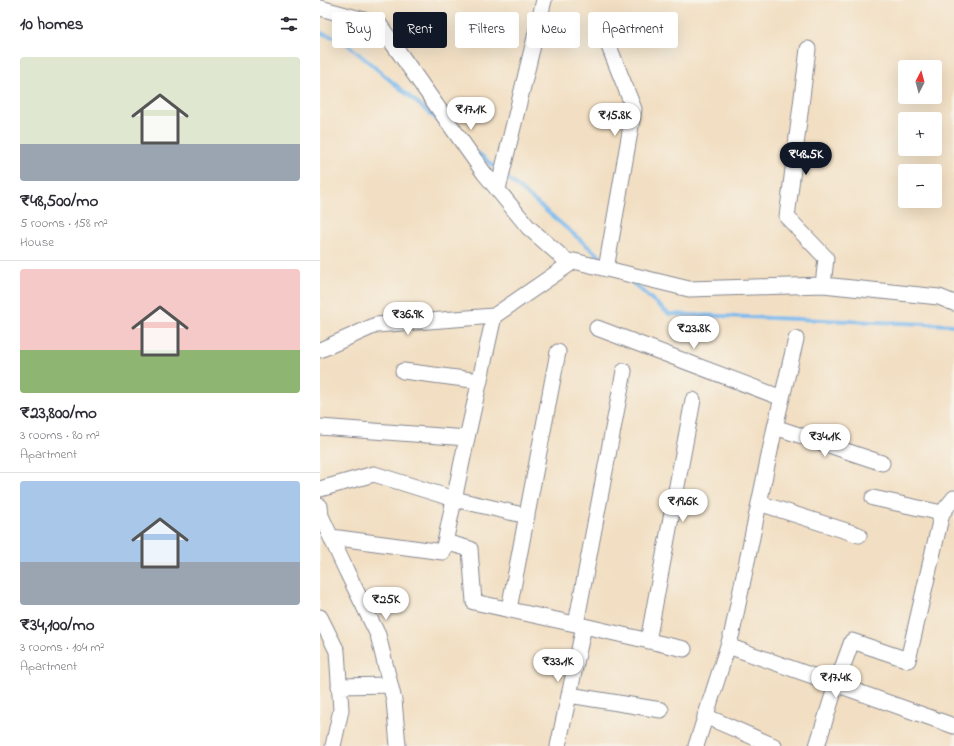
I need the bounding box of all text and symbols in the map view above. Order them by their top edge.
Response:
text: 10 homes [20,12,83,37]
chip: Buy [332,12,385,48]
chip: Rent [393,12,447,48]
chip: Filters [455,12,519,48]
chip: New [527,12,580,48]
chip: Apartment [588,12,678,48]
icon: filters [278,13,300,35]
north arrow [898,60,942,104]
map controls [898,60,942,208]
icon: home [124,83,196,155]
pin: ₹17.1K [438,97,504,131]
text: ₹17.1K [456,100,486,119]
pin: ₹15.8K [582,103,648,137]
text: ₹15.8K [598,106,632,125]
button: + [898,112,942,156]
pin: ₹48.5K [773,142,839,176]
text: ₹48.5K [789,145,823,164]
button: − [898,164,942,208]
text: ₹48,500/mo [20,189,98,214]
text: 5 rooms · 158 m² [20,214,108,233]
text: House [20,233,54,252]
icon: home [124,295,196,367]
pin: ₹36.9K [375,302,441,336]
text: ₹36.9K [392,305,424,324]
pin: ₹23.8K [661,316,727,350]
text: ₹23.8K [677,319,711,338]
text: ₹23,800/mo [20,401,97,426]
pin: ₹34.1K [792,424,858,458]
text: 3 rooms · 80 m² [20,426,100,445]
text: ₹34.1K [809,427,841,446]
text: Apartment [20,445,77,464]
pin: ₹19.6K [650,489,716,523]
text: ₹19.6K [668,492,698,511]
icon: home [124,507,196,579]
pin: ₹25K [362,587,410,621]
text: ₹25K [372,590,400,609]
text: ₹34,100/mo [20,613,95,638]
text: 3 rooms · 104 m² [20,638,104,657]
pin: ₹33.1K [525,649,591,683]
text: ₹33.1K [542,652,574,671]
text: Apartment [20,657,77,676]
pin: ₹17.4K [803,665,869,699]
text: ₹17.4K [820,668,852,687]

